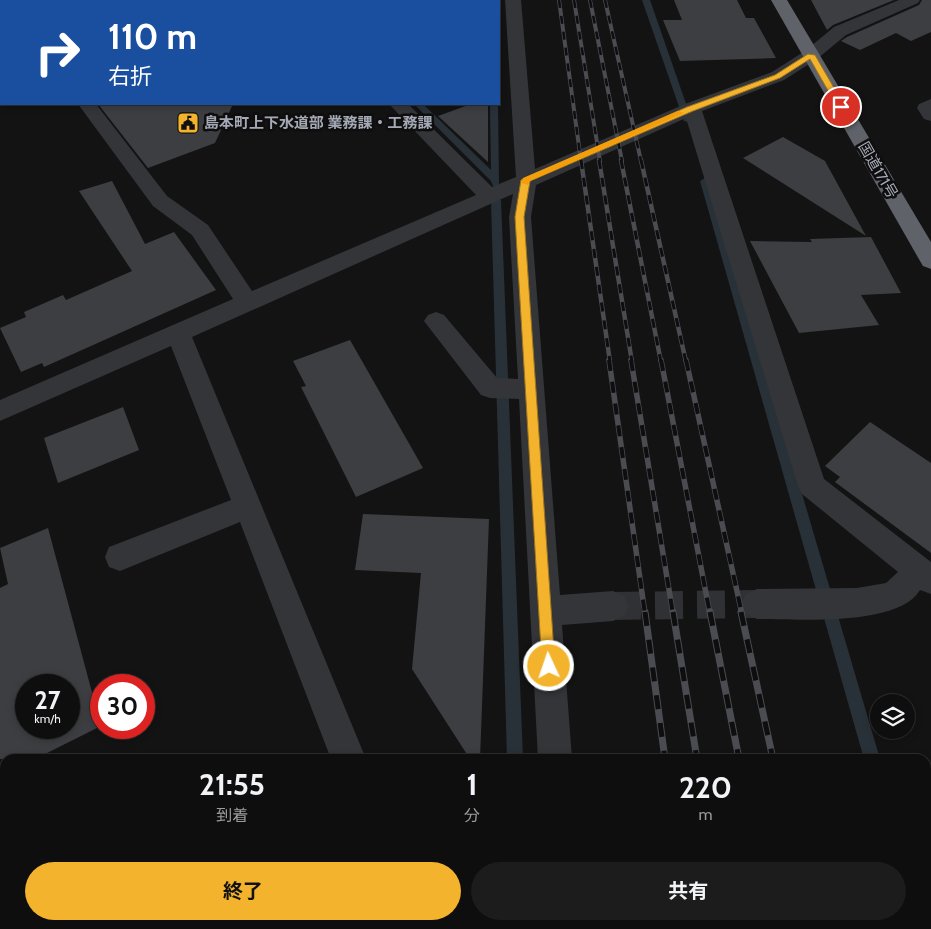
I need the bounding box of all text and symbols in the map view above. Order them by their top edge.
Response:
text: 110 m [108,15,197,58]
icon: right [25,20,90,85]
text: 右折 [108,63,152,90]
pin [820,86,862,128]
icon: arrive [827,93,855,121]
public building icon: 島本町上下水道部 業務課・工務課 [176,111,200,135]
place label: 島本町上下水道部 業務課・工務課 [204,114,432,132]
street label: 国道171号 [855,139,901,201]
position arrow [522,639,574,691]
speed limit sign: 30 [90,674,155,739]
text: 27 [35,685,60,715]
map controls [870,694,915,739]
button: layers [870,694,915,739]
text: km/h [34,711,61,726]
text: 21:55 [199,766,265,803]
text: 1 [466,766,477,803]
text: 220 [679,769,732,806]
text: m [698,805,712,824]
text: 到着 [216,806,248,825]
text: 分 [464,806,480,825]
button: 終了 [25,862,461,920]
button: 共有 [471,862,906,920]

